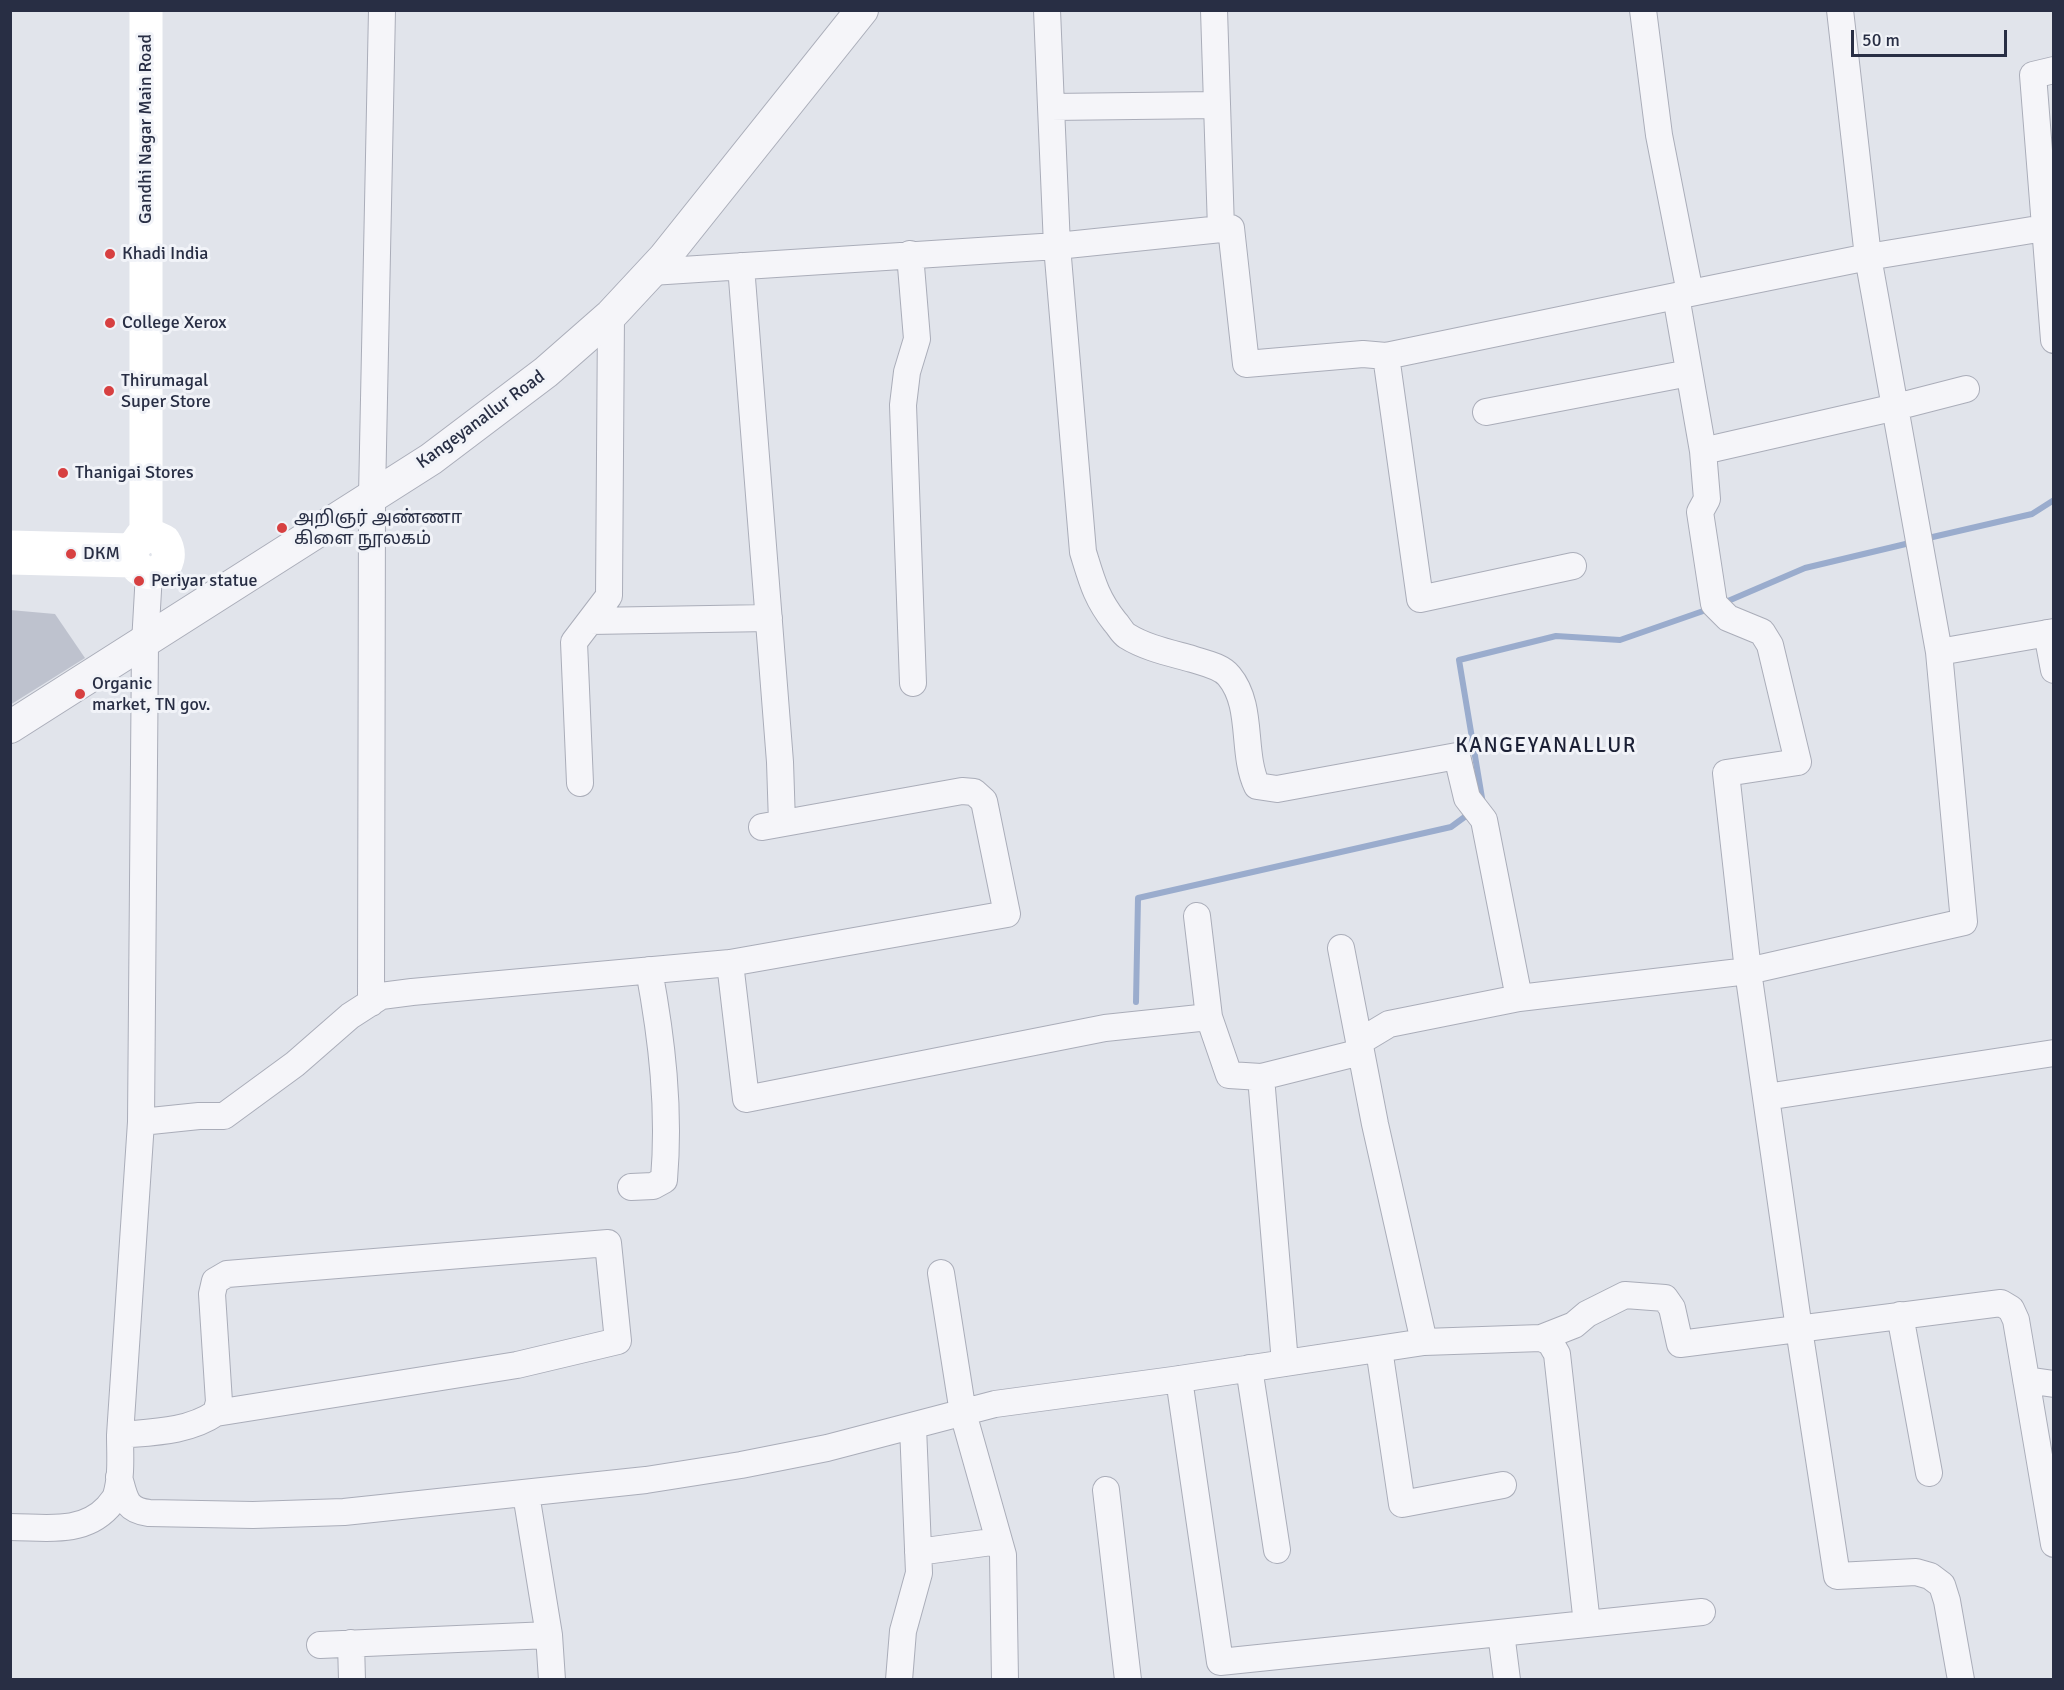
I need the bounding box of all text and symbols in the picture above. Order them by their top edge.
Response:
scale bar [1854,18,2010,56]
text: 50 m [1862,29,1900,51]
street label: Gandhi Nagar Main Road [135,34,157,224]
place label: Khadi India [122,243,208,265]
marker: Khadi India [103,247,117,261]
place label: College Xerox [122,312,227,334]
marker: College Xerox [103,316,117,330]
street label: Kangeyanallur Road [413,366,549,474]
place label: Thirumagal Super Store [121,370,211,412]
marker: Thirumagal Super Store [102,384,116,398]
place label: Thanigai Stores [75,462,194,484]
marker: Thanigai Stores [56,466,70,480]
place label: அறிஞர் அண்ணா கிளை நூலகம் [294,507,462,550]
marker: அறிஞர் அண்ணா கிளை நூலகம் [275,521,289,535]
place label: DKM [83,543,120,565]
marker: DKM [64,547,78,561]
place label: Periyar statue [151,570,257,592]
marker: Periyar statue [132,574,146,588]
place label: Organic market, TN gov. [92,673,211,716]
marker: Organic market, TN gov. [73,687,87,701]
district label: KANGEYANALLUR [1455,733,1637,759]

